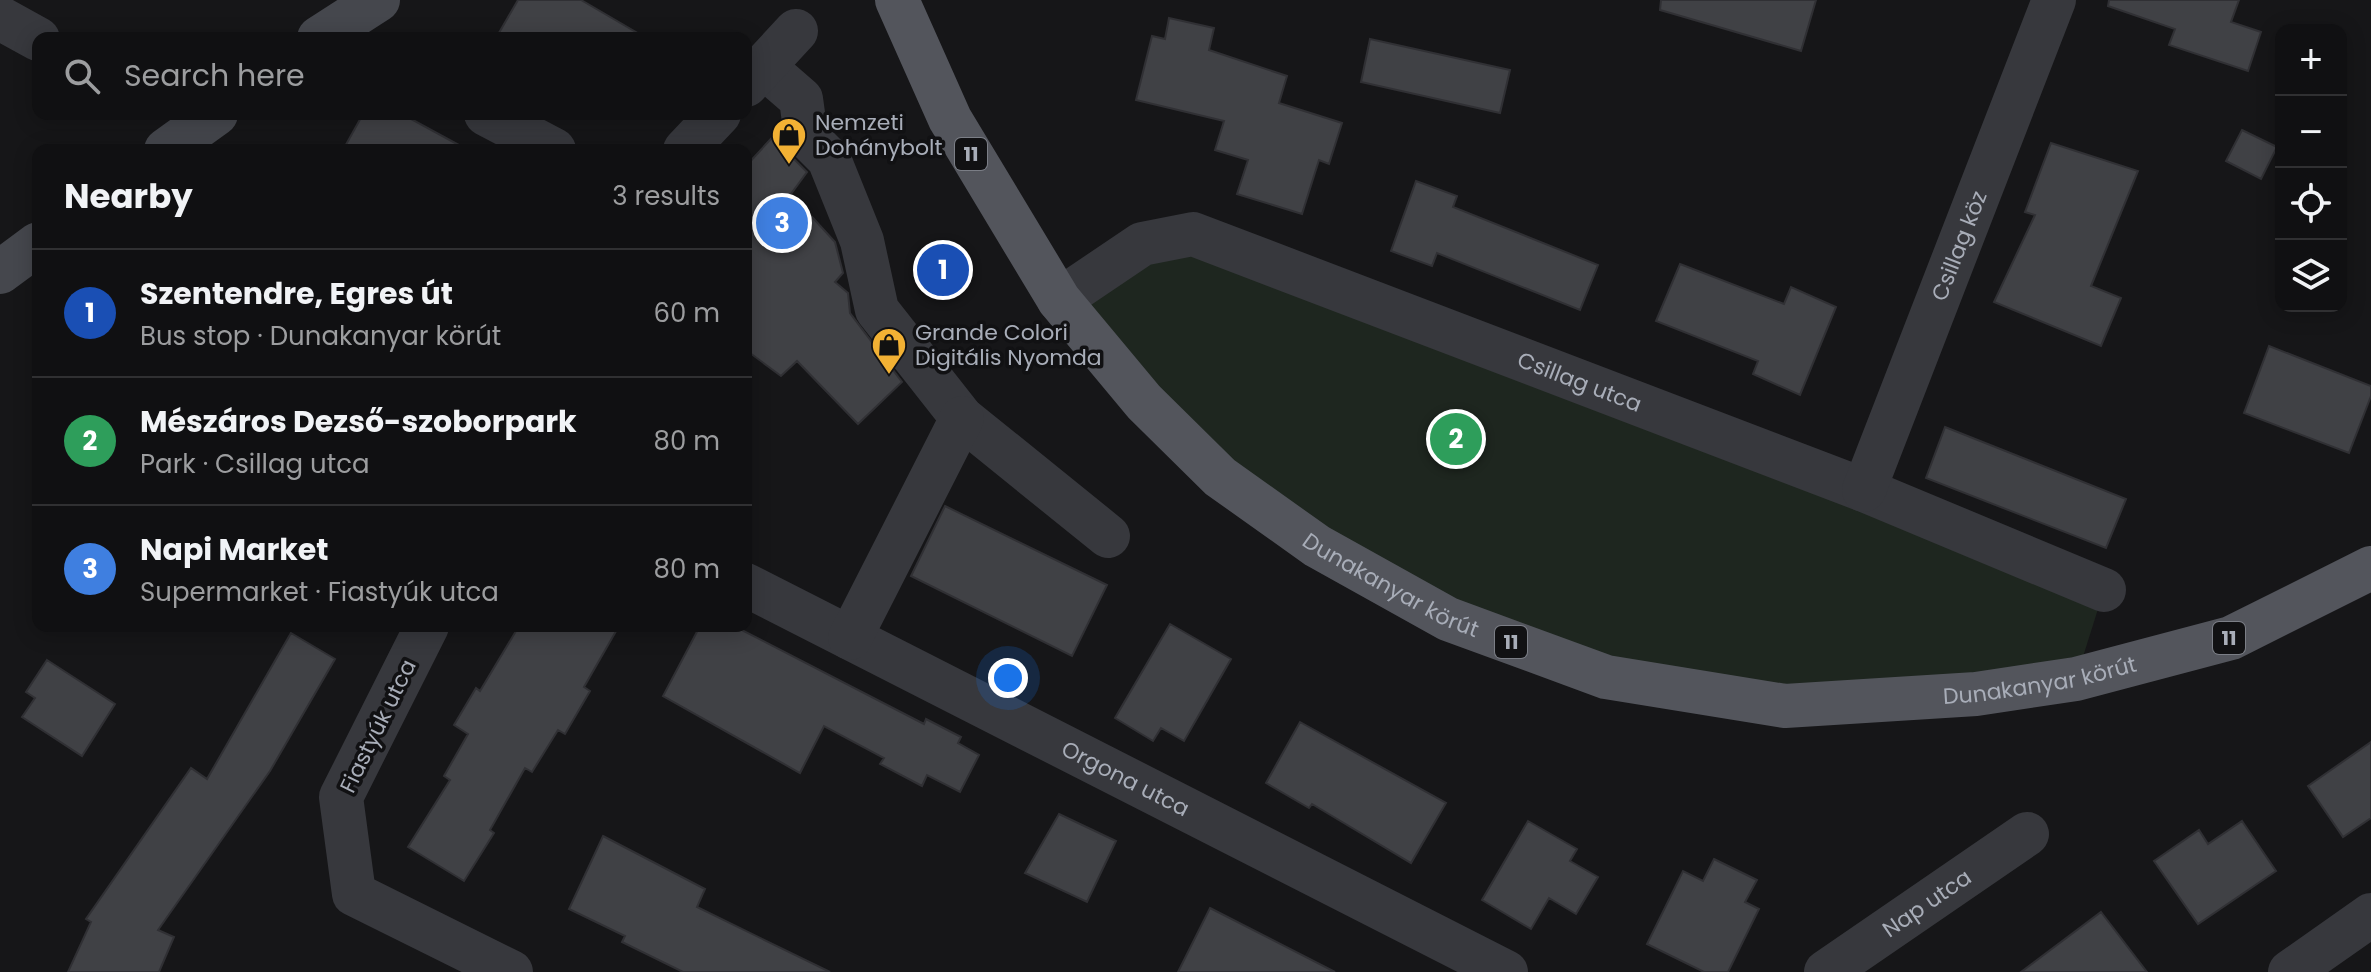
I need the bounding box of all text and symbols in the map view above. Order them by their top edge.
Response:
map controls [2275,24,2347,312]
button: + [2275,24,2347,96]
search box [32,32,752,120]
icon: search [60,54,104,98]
text: Search here [124,54,305,97]
button: − [2275,96,2347,168]
place label: Nemzeti Dohánybolt [815,107,942,163]
shop icon: Nemzeti Dohánybolt [770,116,808,166]
road number: 11 [955,138,987,170]
button: locate [2275,168,2347,240]
text: Nearby [64,172,193,220]
text: 3 results [612,178,720,214]
street label: Csillag köz [1923,186,1994,305]
pin: 3 [756,193,808,253]
pin: 1 [917,240,969,300]
button: layers [2275,240,2347,312]
text: Szentendre, Egres út [140,272,453,315]
text: 1 [85,295,95,331]
text: 60 m [653,295,720,331]
place label: Grande Colori Digitális Nyomda [915,317,1102,373]
text: Bus stop · Dunakanyar körút [140,318,501,354]
shop icon: Grande Colori Digitális Nyomda [870,326,908,376]
street label: Csillag utca [1513,344,1646,419]
text: Mészáros Dezső-szoborpark [140,400,577,443]
pin: 2 [1430,409,1482,469]
text: 2 [83,423,97,459]
text: 80 m [654,423,720,459]
text: Park · Csillag utca [140,446,370,482]
street label: Dunakanyar körút [1296,525,1483,645]
text: Napi Market [140,528,328,571]
text: 3 [82,551,98,587]
text: 80 m [654,551,720,587]
text: Supermarket · Fiastyúk utca [140,574,499,610]
road number: 11 [2213,622,2245,654]
road number: 11 [1495,626,1527,658]
street label: Dunakanyar körút [1942,648,2140,712]
street label: Fiastyúk utca [332,654,424,798]
your location [988,658,1028,698]
street label: Orgona utca [1056,733,1195,824]
street label: Nap utca [1876,861,1977,944]

